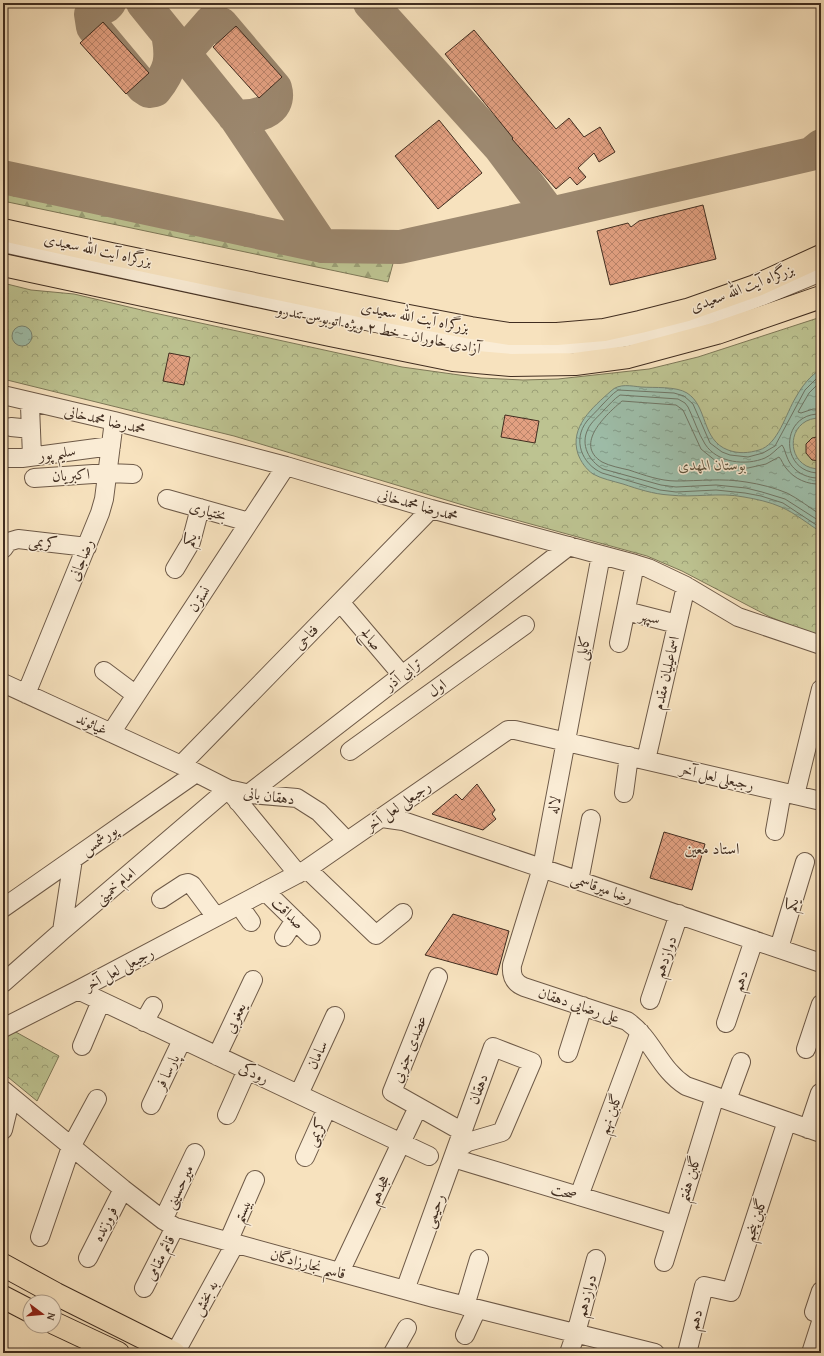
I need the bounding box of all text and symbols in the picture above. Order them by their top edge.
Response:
street label: بزرگراه آیت الله سعیدی [42,227,155,271]
street label: بزرگراه آیت الله سعیدی [686,257,797,317]
street label: بزرگراه آیت الله سعیدی [359,295,472,337]
street label: آزادی خاوران - خط ۲ ویژه اتوبوس تندرو [274,298,484,359]
street label: محمدرضا محمدخانی [62,400,148,439]
street label: سلیم پور [35,440,78,471]
park label: بوستان المهدی [678,454,746,475]
street label: اکبریان [51,463,91,486]
street label: محمدرضا محمدخانی [375,483,461,526]
street label: بختیاری [187,495,229,526]
street label: یکم [177,529,206,551]
street label: کریمی [27,530,59,554]
street label: رضاجانی [63,536,98,584]
street label: نسترن [182,581,215,616]
street label: سپهر [636,603,663,629]
street label: فتاحی [288,619,323,654]
street label: صالح [352,623,387,657]
street label: کابلی [570,634,596,662]
street label: اسماعیلیان مقدم [647,634,687,713]
street label: ترابی آذر [378,652,427,697]
street label: اول [423,674,450,701]
street label: غیاثوند [73,707,111,740]
street label: رجبعلی لعل آخر [676,757,756,796]
street label: رجبعلی لعل آخر [359,775,435,838]
street label: دهقان بانی [242,782,296,810]
street label: لاله [542,794,566,816]
street label: پورشمس [76,819,123,861]
district label: استاد معین [684,836,740,860]
street label: امام خمینی [89,862,142,911]
street label: رضا میرقاسمی [568,867,636,909]
street label: صداقت [267,892,309,934]
street label: یکم [780,894,808,915]
street label: دوازدهم [648,933,685,982]
street label: رجبعلی لعل آخر [79,942,158,997]
street label: دهم [726,967,757,995]
street label: علی رضایی دهقان [535,981,623,1029]
street label: یعغوبی [218,998,252,1037]
street label: عضدی جنوبی [386,1012,432,1086]
street label: سامان [301,1037,332,1073]
street label: پارسا فر [148,1049,186,1095]
street label: رودکی [236,1057,272,1089]
street label: دهقان [462,1071,493,1107]
street label: گلبن نهم [592,1090,630,1139]
street label: کریمی [300,1114,332,1150]
street label: گلبن هفتم [672,1153,710,1206]
street label: میرحسینی [159,1161,199,1213]
street label: هجدهم [362,1171,398,1210]
street label: صحت [549,1178,580,1205]
street label: رحیمی [418,1191,450,1231]
street label: گلبن پنجم [738,1195,775,1245]
street label: بیستم [227,1196,261,1228]
street label: فروزنده [87,1203,122,1245]
street label: قائم مقامی [139,1232,182,1285]
street label: قاسم نجارزادگان [267,1243,348,1288]
street label: دوازدهم [570,1272,605,1321]
street label: به بخش [186,1276,223,1319]
north arrow [22,1294,62,1334]
street label: دهم [682,1307,711,1334]
text: N [43,1311,60,1323]

